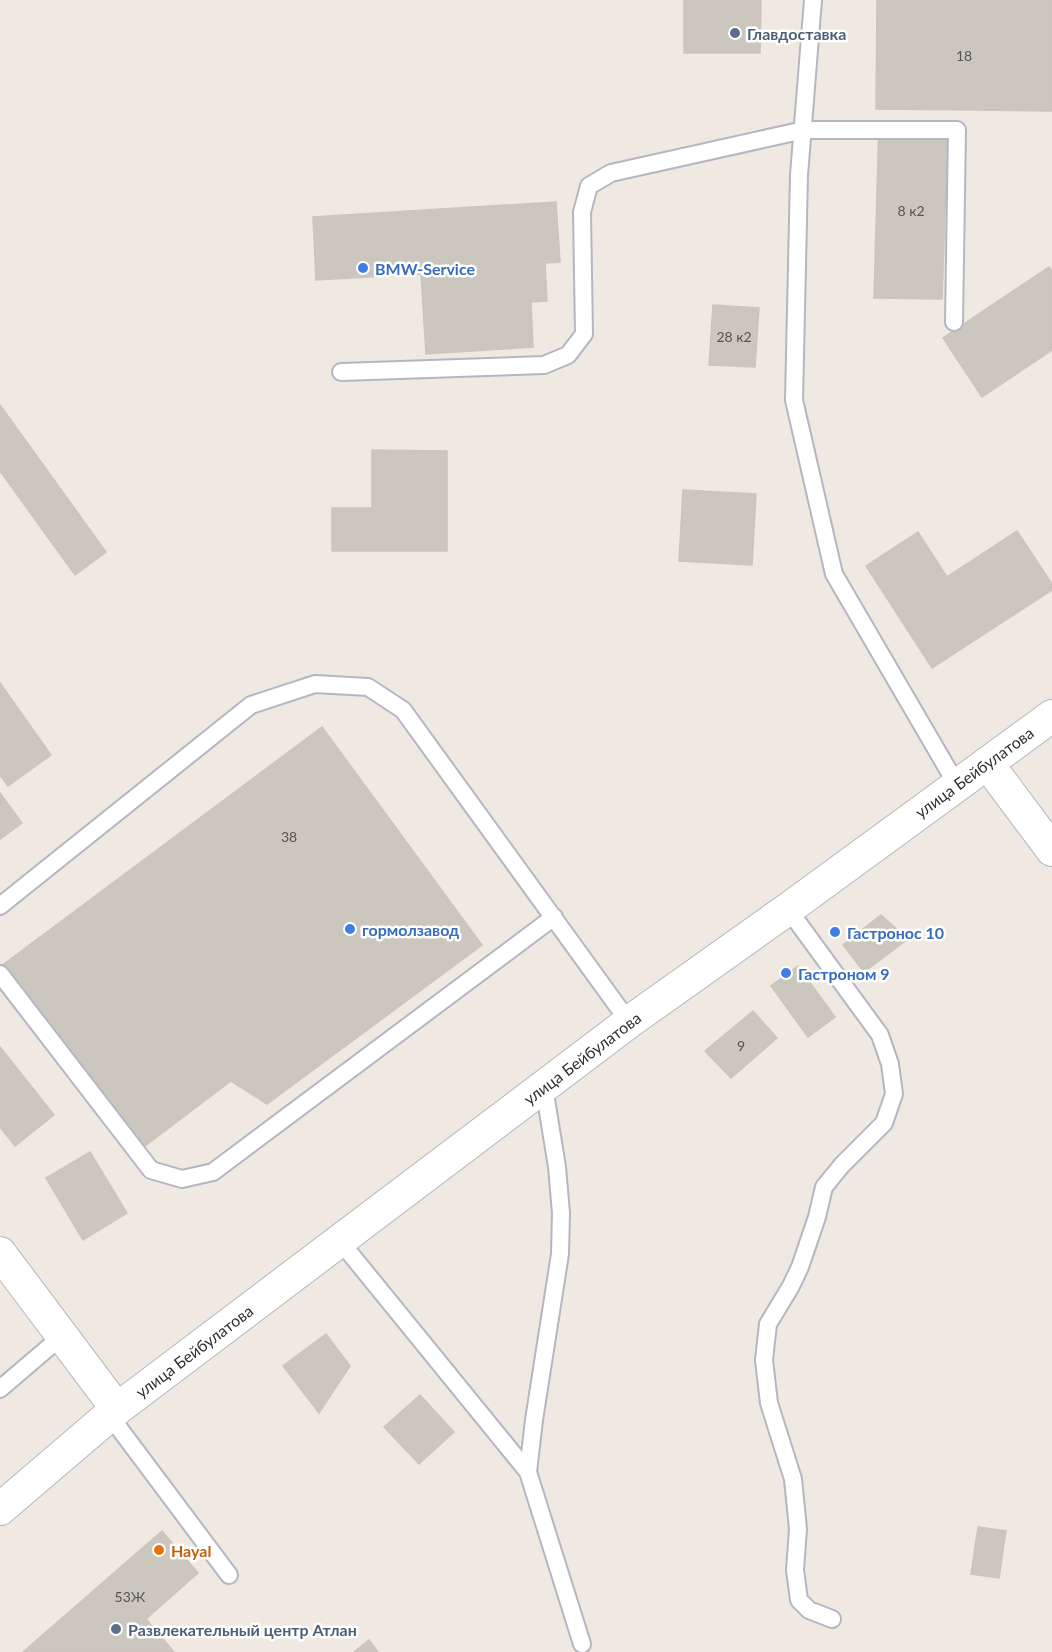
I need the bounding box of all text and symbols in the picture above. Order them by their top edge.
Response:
place label: Главдоставка [747,24,846,43]
marker: Главдоставка [728,26,742,40]
house number: 18 [956,47,972,64]
house number: 8 к2 [897,202,925,219]
place label: BMW-Service [375,259,475,278]
marker: BMW-Service [356,261,370,275]
house number: 28 к2 [716,328,752,345]
street label: улица Бейбулатова [911,723,1037,821]
house number: 38 [281,828,297,845]
place label: гормолзавод [362,920,459,939]
marker: гормолзавод [343,922,357,936]
place label: Гастронос 10 [847,923,944,942]
marker: Гастронос 10 [828,925,842,939]
place label: Гастроном 9 [798,964,890,983]
marker: Гастроном 9 [779,966,793,980]
street label: улица Бейбулатова [520,1008,644,1108]
house number: 9 [737,1037,745,1054]
street label: улица Бейбулатова [132,1301,256,1401]
place label: Hayal [171,1541,211,1560]
marker: Hayal [152,1543,166,1557]
house number: 53Ж [115,1588,146,1605]
place label: Развлекательный центр Атлан [128,1620,357,1639]
marker: Развлекательный центр Атлан [109,1622,123,1636]

